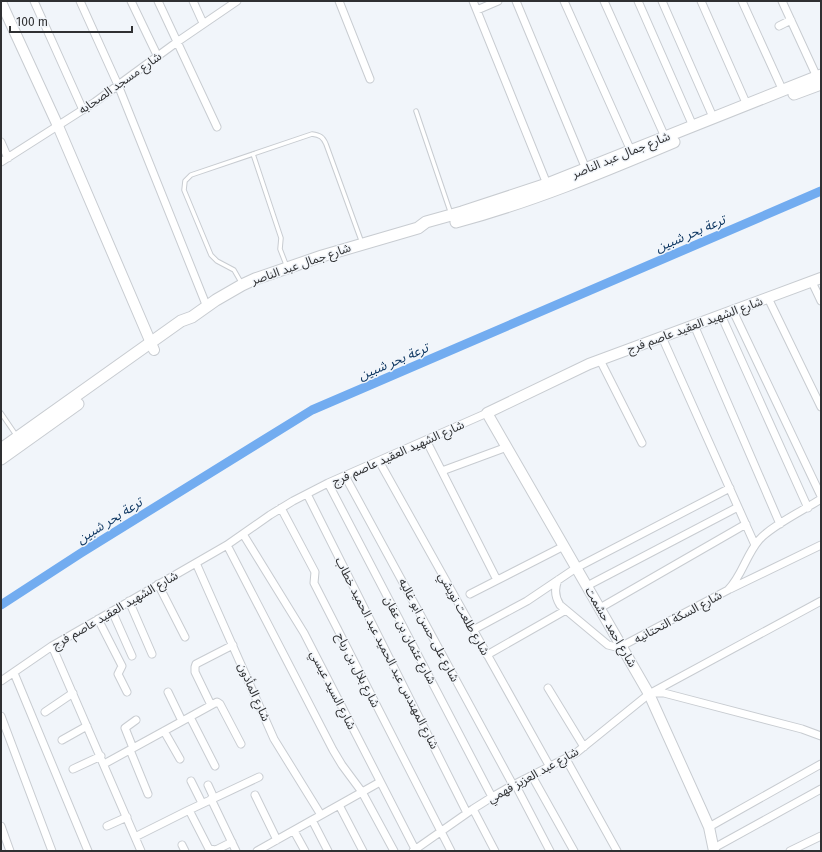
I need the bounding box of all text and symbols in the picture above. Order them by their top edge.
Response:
scale bar [10,8,132,34]
text: 100 m [16,15,48,29]
street label: شارع مسجد الصحابه [76,49,165,118]
street label: شارع جمال عبد الناصر [569,129,673,183]
water label: ترعة بحر شبين [653,211,730,256]
street label: شارع جمال عبد الناصر [248,240,353,290]
street label: شارع الشهيد العقيد عاصم فرج [625,294,765,358]
water label: ترعة بحر شبين [356,339,433,384]
street label: شارع الشهيد العقيد عاصم فرج [330,417,467,490]
water label: ترعة بحر شبين [74,493,147,547]
street label: شارع المهندس عبد الحميد عبد الحميد خطاب [331,555,442,752]
street label: شارع الشهيد العقيد عاصم فرج [50,568,181,654]
street label: شارع طلعت نويشي [433,570,493,659]
street label: شارع على حسن ابو غاليه [394,576,462,685]
street label: شارع احمد حشمت [581,584,640,671]
street label: شارع السكة التحتانيه [632,588,725,648]
street label: شارع عثمان بن عفان [379,594,439,687]
street label: شارع بلال بن رباح [331,630,383,711]
street label: شارع السيد عيسي [305,648,359,733]
street label: شارع المأذون [233,661,274,724]
street label: شارع عبد العزيز فهمي [485,744,582,808]

